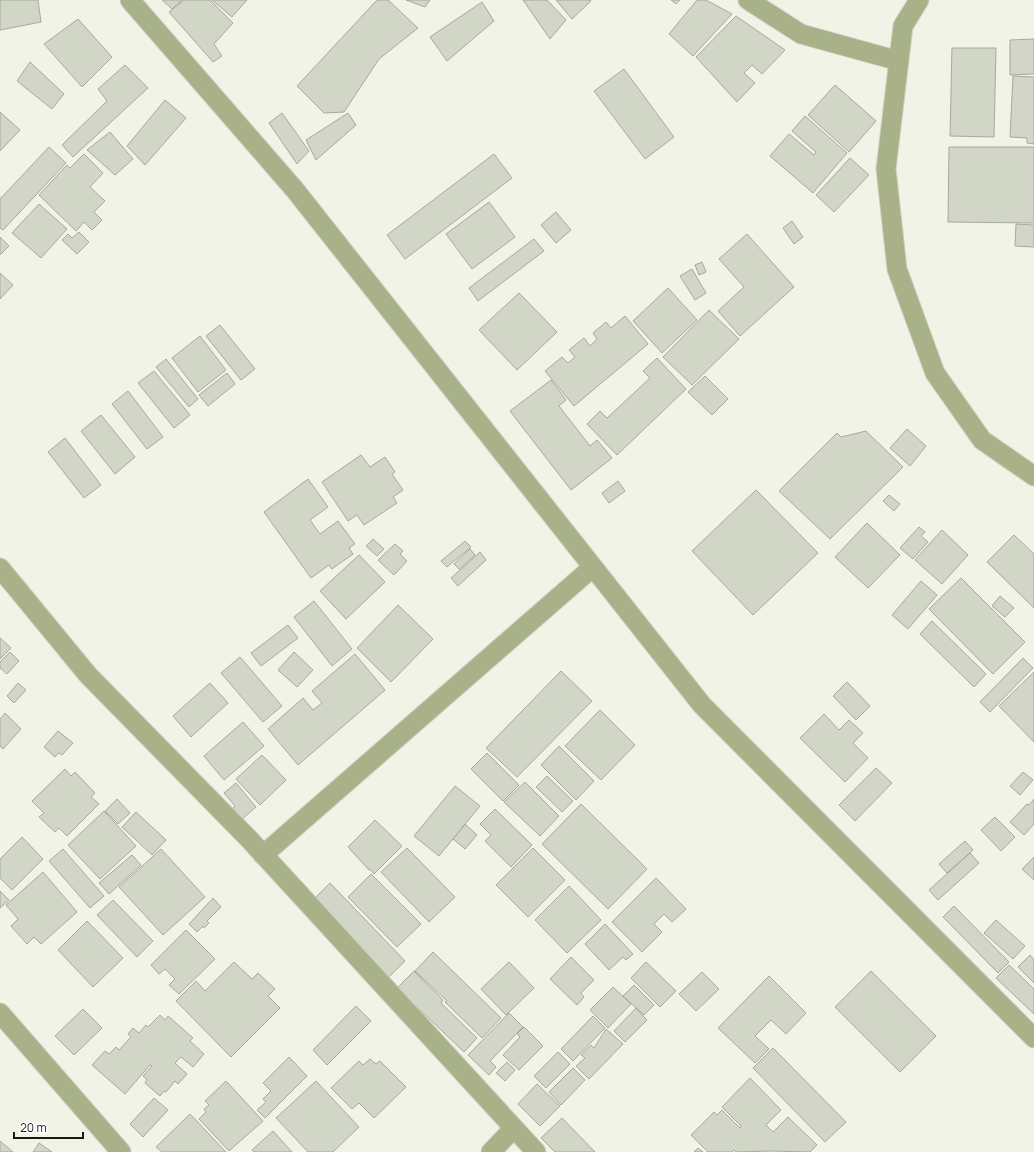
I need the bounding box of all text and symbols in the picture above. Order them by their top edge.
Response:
scale bar [14,1114,83,1140]
text: 20 m [20,1119,47,1136]

